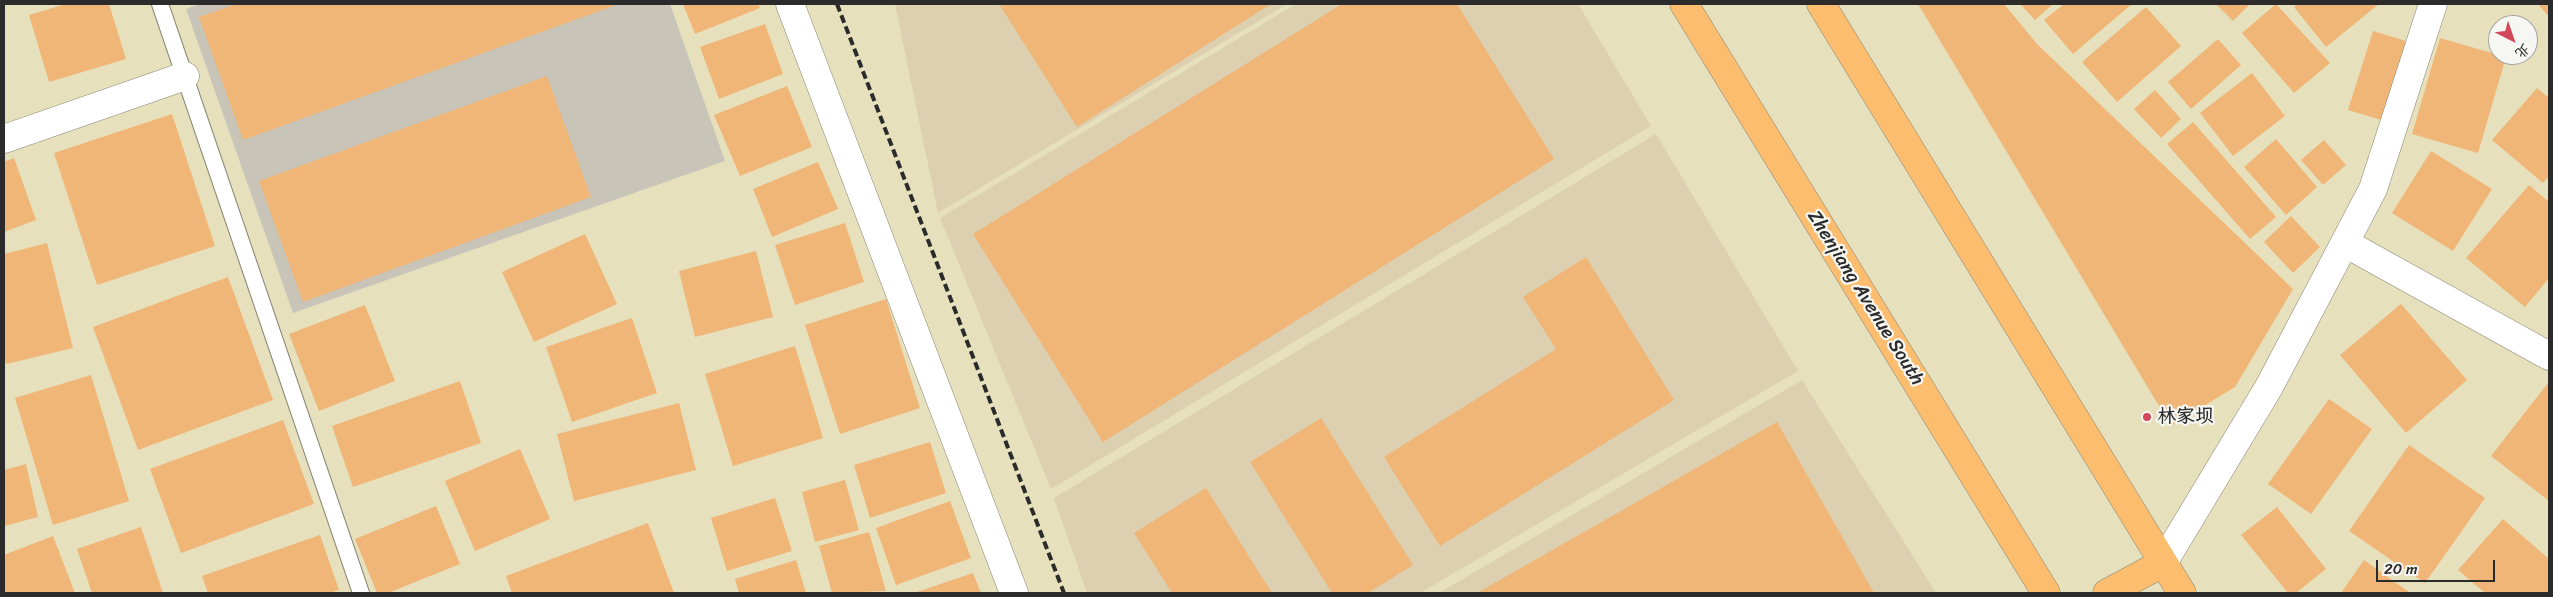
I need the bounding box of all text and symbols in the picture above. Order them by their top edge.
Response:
north arrow [2488,15,2538,65]
text: 北 [2509,37,2536,65]
street label: Zhenjiang Avenue South [1802,206,1928,390]
place label: 林家坝 [2157,406,2214,428]
marker: 林家坝 [2141,411,2153,423]
scale bar [2378,550,2497,582]
text: 20 m [2384,556,2418,582]

